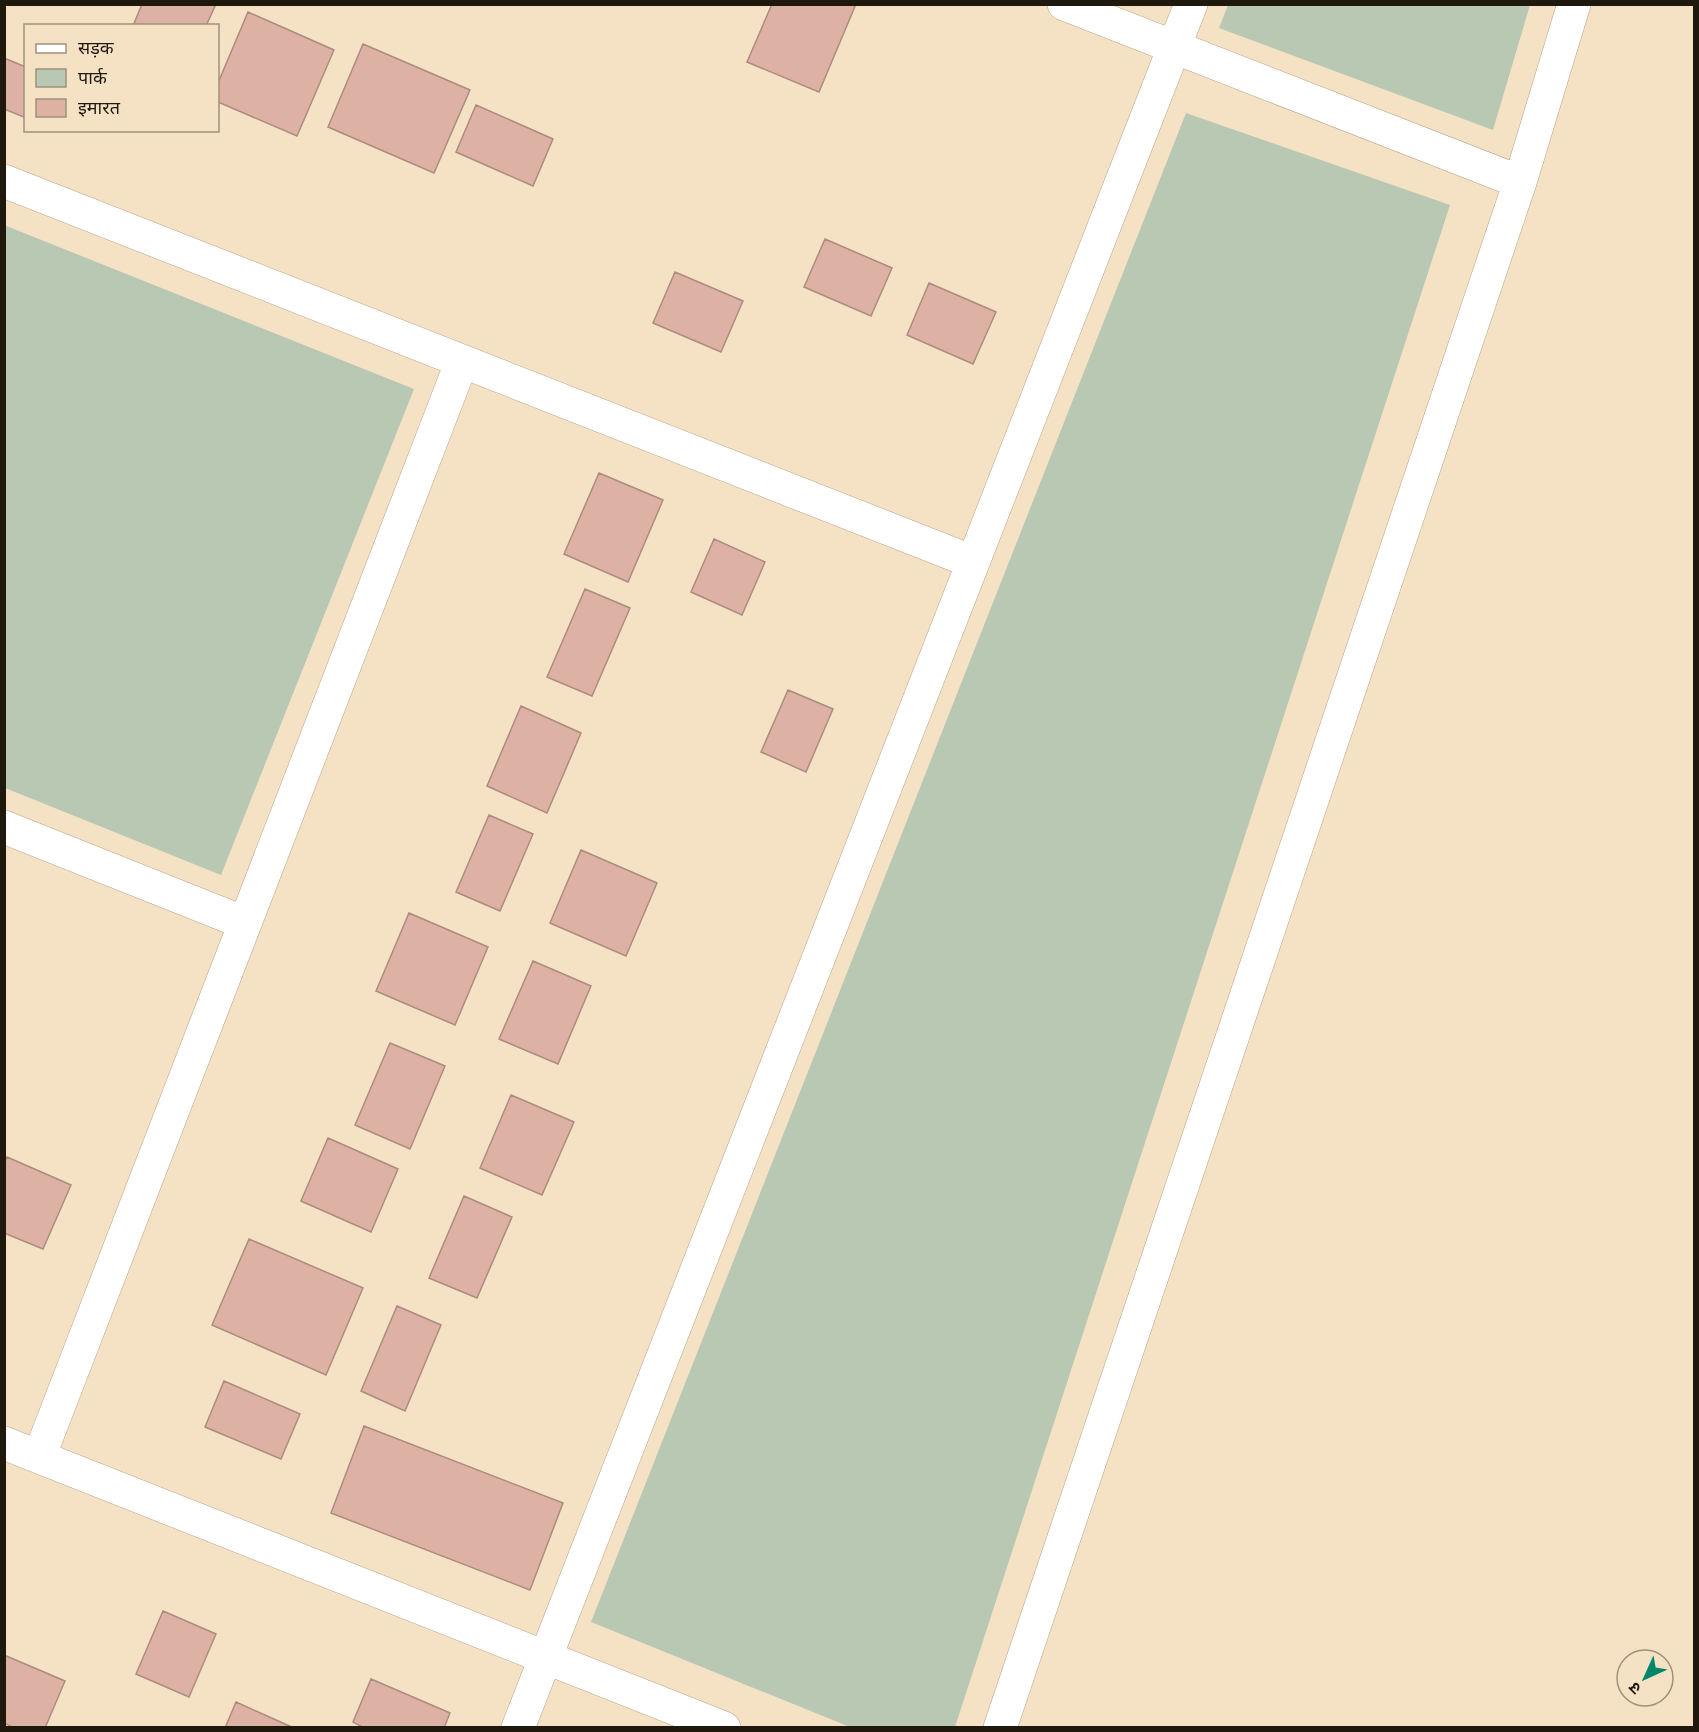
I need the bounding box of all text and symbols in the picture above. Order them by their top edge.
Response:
legend [24,24,219,132]
text: सड़क [78,36,115,61]
text: पार्क [78,66,108,91]
text: इमारत [78,96,121,121]
north arrow [1615,1648,1675,1708]
text: उ [1624,1676,1646,1699]

